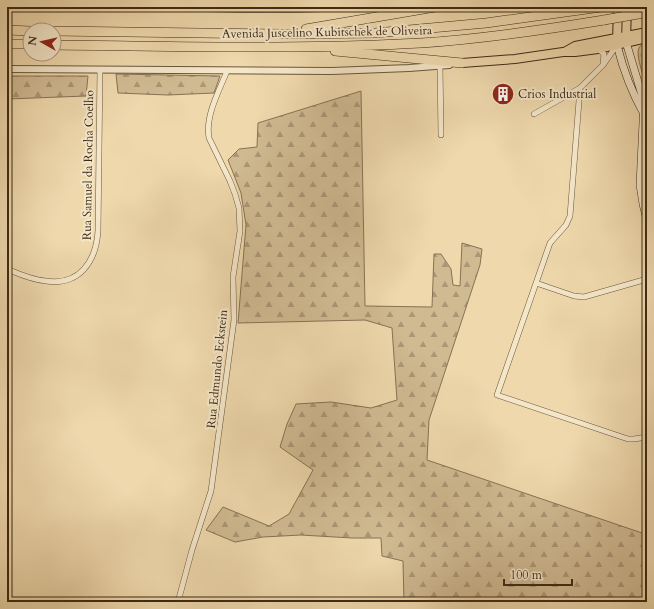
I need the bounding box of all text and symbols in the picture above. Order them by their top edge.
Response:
north arrow [22,22,62,62]
street label: Avenida Juscelino Kubitschek de Oliveira [222,22,433,42]
text: N [25,34,41,46]
building icon: Crios Industrial [490,81,516,107]
place label: Crios Industrial [518,86,596,102]
street label: Rua Samuel da Rocha Coelho [79,89,97,240]
street label: Rua Edmundo Eckstein [203,309,231,429]
scale bar [504,561,572,587]
text: 100 m [510,567,543,583]

